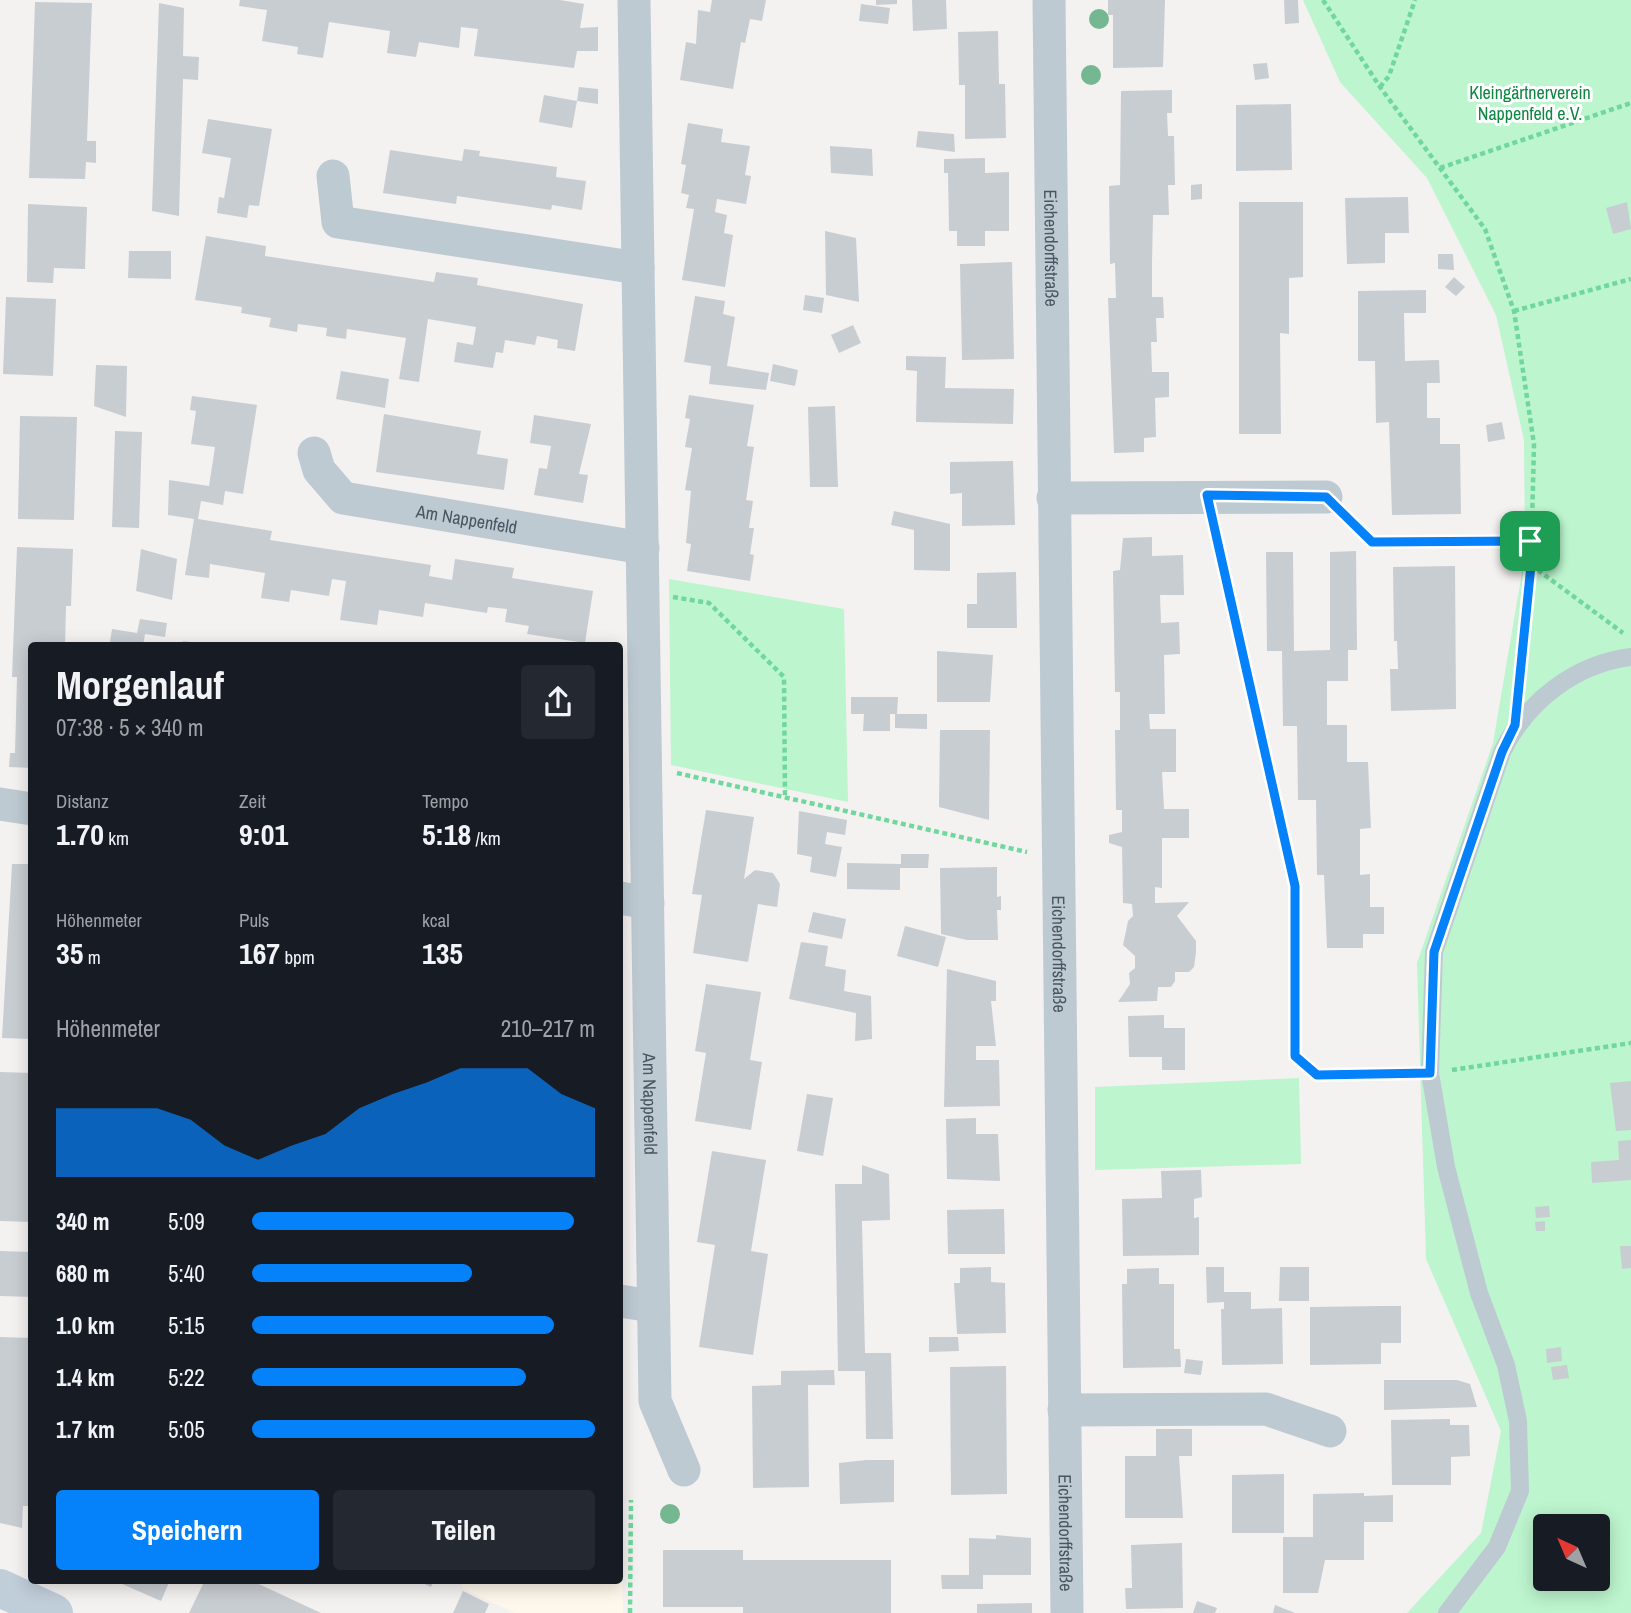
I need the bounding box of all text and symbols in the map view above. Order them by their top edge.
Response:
park label: Kleingärtnerverein Nappenfeld e.V. [1469,80,1591,126]
street label: Eichendorffstraße [1039,189,1065,307]
street label: Am Nappenfeld [413,498,519,539]
pin [1500,511,1560,571]
icon: arrive [1511,522,1549,560]
text: Morgenlauf [56,660,224,711]
button: share [521,665,595,739]
text: 07:38 · 5 × 340 m [56,712,203,743]
text: Distanz [56,788,109,814]
text: Zeit [239,788,266,814]
text: Tempo [422,788,469,814]
text: 1.70 [56,814,104,854]
text: 9:01 [239,814,288,854]
text: 5:18 [422,814,471,854]
text: km [104,825,129,851]
text: /km [471,825,501,851]
street label: Eichendorffstraße [1046,895,1073,1013]
text: Höhenmeter [56,907,142,933]
text: Puls [239,907,269,933]
text: kcal [422,907,450,933]
text: 35 [56,933,83,973]
text: 167 [239,933,280,973]
text: 135 [422,933,463,973]
text: m [83,944,101,970]
text: bpm [280,944,315,970]
text: Höhenmeter [56,1013,160,1044]
text: 210–217 m [501,1013,595,1044]
street label: Am Nappenfeld [637,1052,664,1155]
text: 340 m [56,1206,109,1237]
text: 5:09 [168,1206,205,1237]
text: 680 m [56,1258,109,1289]
text: 5:40 [168,1258,205,1289]
text: 1.0 km [56,1310,115,1341]
text: 5:15 [168,1310,205,1341]
text: 1.4 km [56,1362,115,1393]
text: 5:22 [168,1362,205,1393]
text: 1.7 km [56,1414,115,1445]
text: 5:05 [168,1414,205,1445]
street label: Eichendorffstraße [1053,1474,1079,1592]
button: Speichern [56,1490,319,1570]
button: Teilen [333,1490,595,1570]
north arrow [1533,1514,1610,1591]
map controls [1533,1514,1610,1591]

